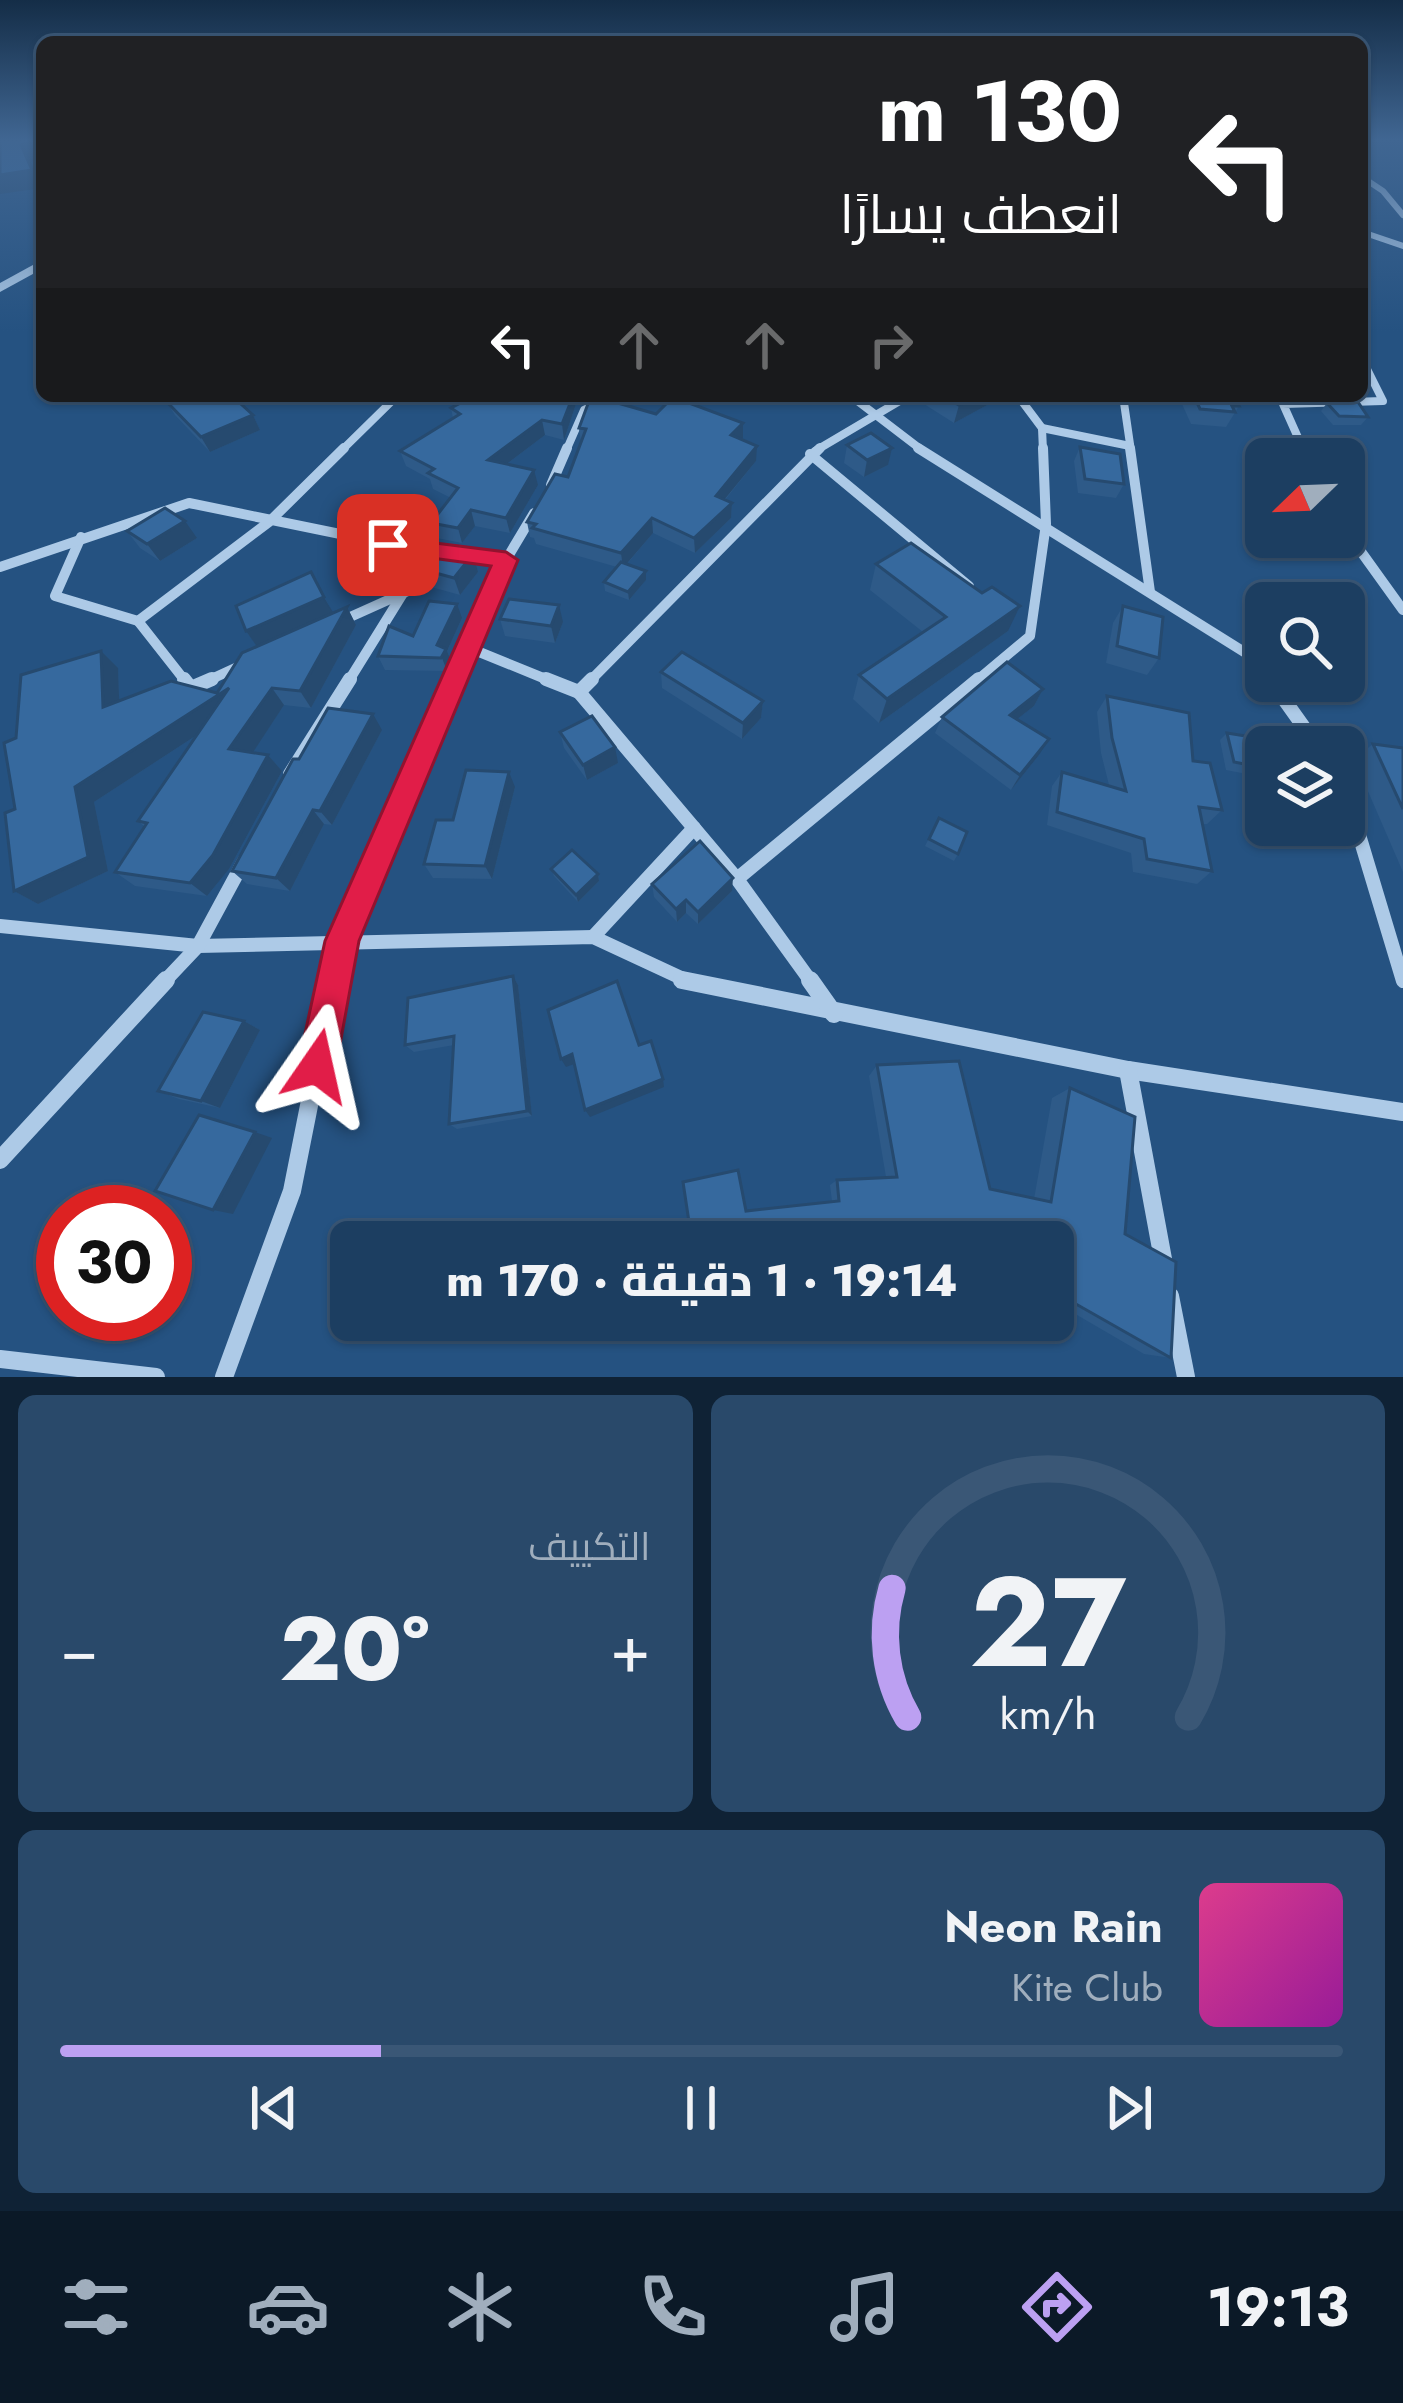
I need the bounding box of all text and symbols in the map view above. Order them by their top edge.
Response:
text: 130 m [877,51,1122,173]
icon: left [1164,84,1320,240]
text: انعطف يسارًا [840,175,1122,253]
icon: left [480,312,546,378]
icon: ahead [606,312,672,378]
icon: ahead [732,312,798,378]
icon: right [858,312,924,378]
north arrow [1245,438,1365,558]
map controls [1245,438,1365,846]
pin [337,494,439,596]
icon: arrive [355,512,421,578]
button: search [1245,582,1365,702]
button: layers [1245,726,1365,846]
position arrow [254,1003,380,1129]
speed limit sign: 30 [36,1185,192,1341]
text: 19:14 · 1 دقيقة · 170 m [446,1248,958,1313]
text: التكييف [528,1518,651,1575]
text: 27 [969,1532,1126,1713]
text: 20° [280,1584,429,1714]
text: − [60,1601,99,1697]
text: + [610,1601,651,1697]
text: km/h [999,1682,1096,1744]
text: Neon Rain [944,1894,1163,1959]
text: Kite Club [1011,1959,1163,2016]
icon: previous [241,2075,307,2141]
icon: pause [668,2075,734,2141]
icon: next [1096,2075,1162,2141]
icon: filters [54,2265,138,2349]
icon: car [246,2265,330,2349]
icon: climate [438,2265,522,2349]
icon: phone [631,2265,715,2349]
icon: music [823,2265,907,2349]
icon: directions [1015,2265,1099,2349]
text: 19:13 [1207,2268,1349,2346]

